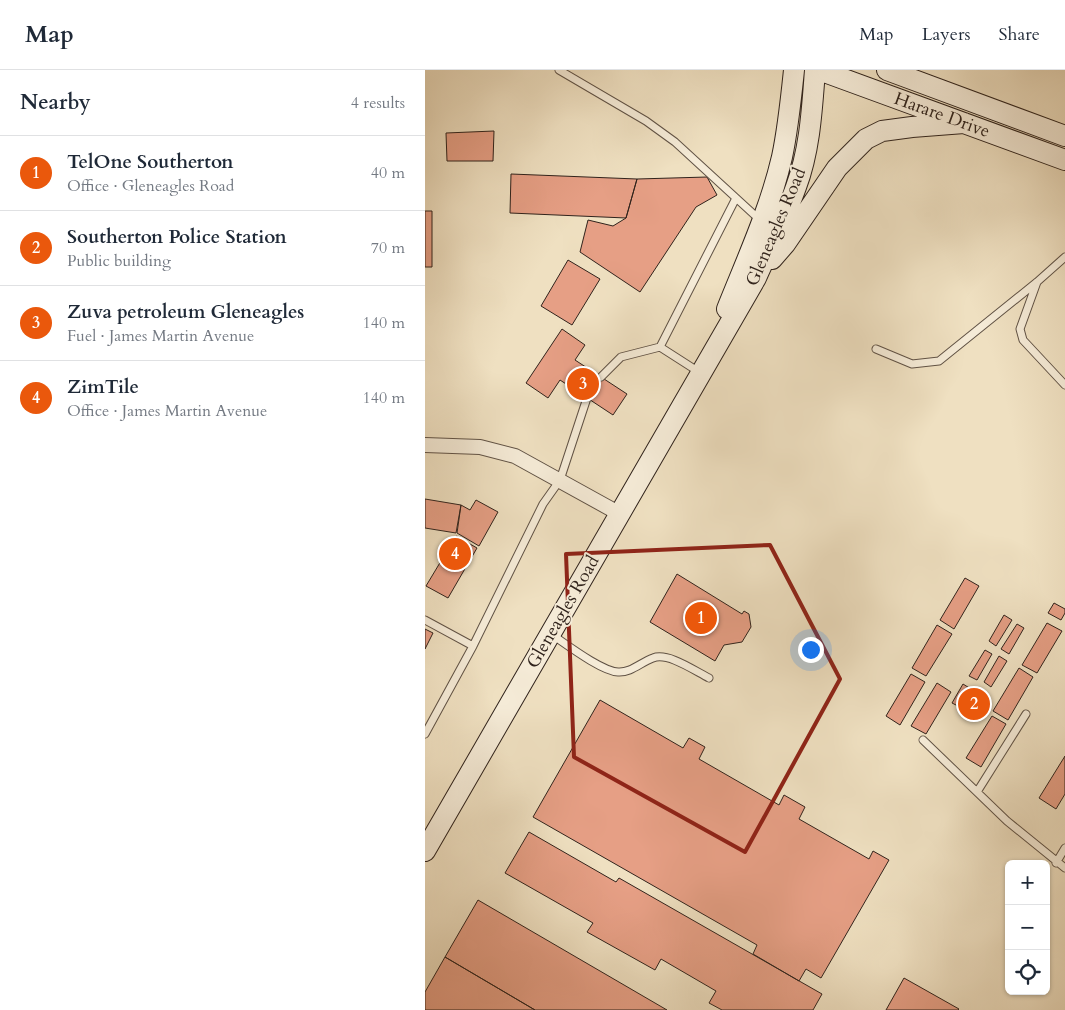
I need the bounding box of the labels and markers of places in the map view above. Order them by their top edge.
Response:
pin: 3 [567,365,599,403]
pin: 4 [439,535,471,573]
pin: 1 [685,599,717,637]
pin: 2 [958,685,990,723]

